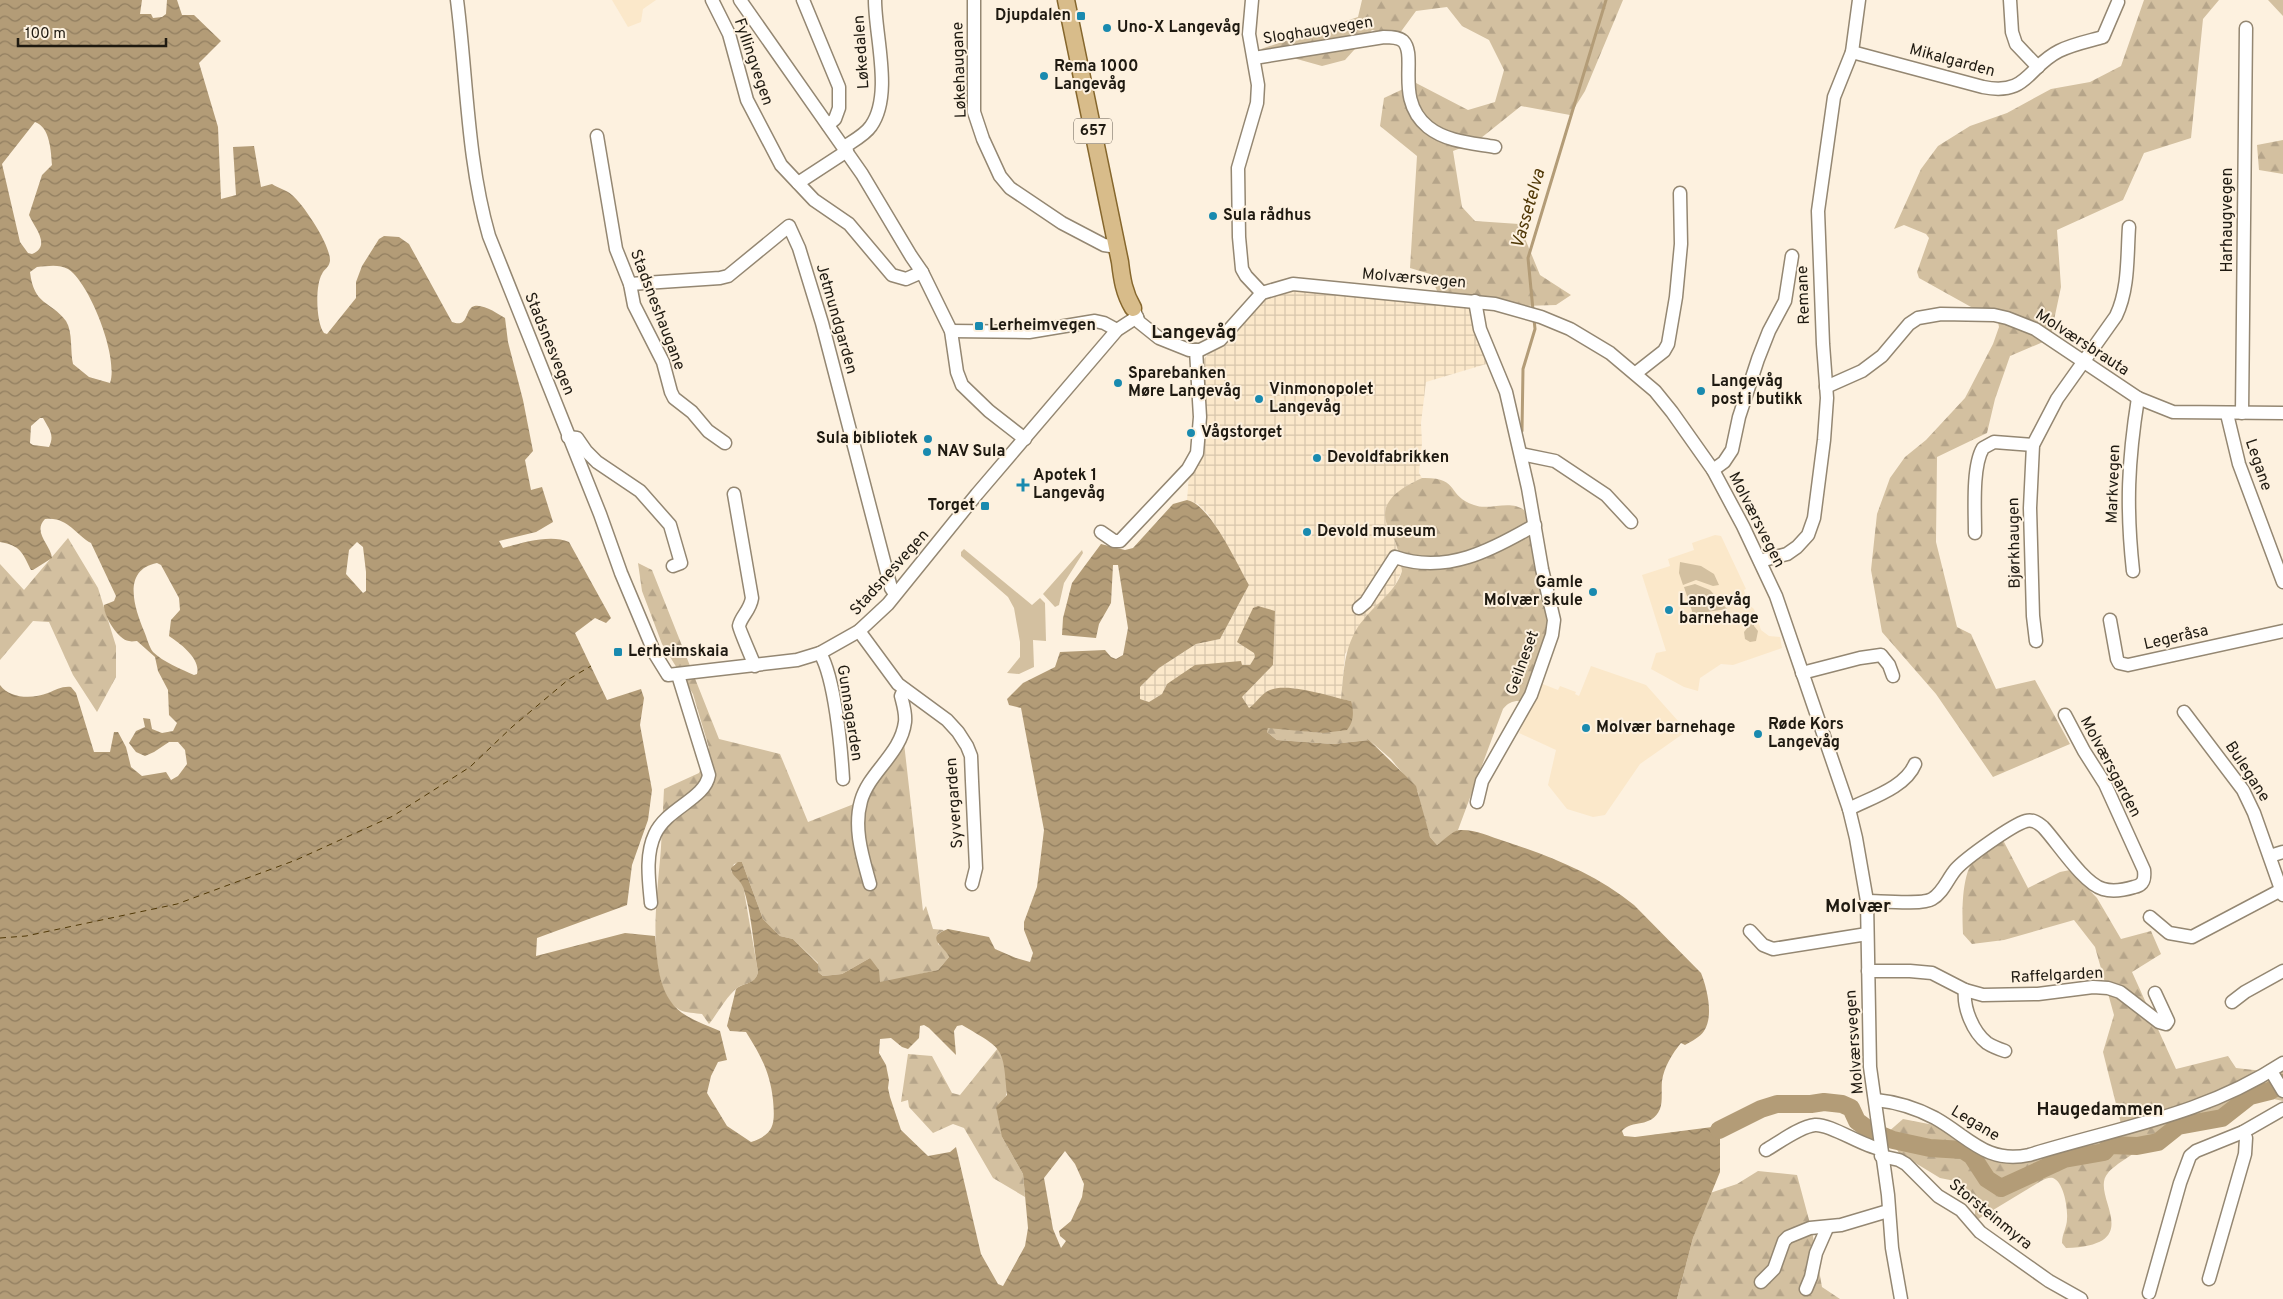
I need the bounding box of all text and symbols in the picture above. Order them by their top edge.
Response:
place label: Djupdalen [995,6,1071,26]
marker: Djupdalen [1075,10,1087,22]
street label: Sloghaugvegen [1261,12,1375,50]
street label: Løkedalen [849,14,875,90]
scale bar [18,15,165,47]
street label: Fyllingvegen [729,16,777,108]
place label: Uno-X Langevåg [1117,17,1241,38]
street label: Løkehaugane [948,21,972,119]
marker: Uno-X Langevåg [1101,22,1113,34]
text: 100 m [25,25,66,44]
street label: Mikalgarden [1907,40,1997,82]
place label: Rema 1000 Langevåg [1054,57,1139,95]
marker: Rema 1000 Langevåg [1038,70,1050,82]
road number: 657 [1074,118,1112,144]
water label: Vassetelva [1507,166,1552,252]
street label: Harhaugvegen [2218,168,2238,272]
place label: Sula rådhus [1223,205,1311,226]
marker: Sula rådhus [1207,210,1219,222]
street label: Stadsneshaugane [625,247,689,373]
street label: Jetmundgarden [811,262,861,376]
street label: Molværsvegen [1361,264,1467,294]
street label: Remane [1793,265,1815,325]
street label: Stadsnesvegen [519,290,579,398]
street label: Molværsbrauta [2031,305,2133,381]
place label: Lerheimvegen [989,316,1096,336]
marker: Lerheimvegen [973,320,985,332]
district label: Langevåg [1151,321,1237,345]
place label: Sparebanken Møre Langevåg [1128,364,1241,402]
place label: Langevåg post i butikk [1711,371,1803,410]
marker: Sparebanken Møre Langevåg [1112,377,1124,389]
place label: Vinmonopolet Langevåg [1269,380,1374,418]
marker: Langevåg post i butikk [1695,385,1707,397]
marker: Vinmonopolet Langevåg [1253,393,1265,405]
place label: Vågstorget [1201,422,1282,443]
marker: Vågstorget [1185,427,1197,439]
place label: Sula bibliotek [816,429,918,449]
marker: Sula bibliotek [922,433,934,445]
street label: Legane [2240,436,2276,494]
place label: NAV Sula [937,442,1005,462]
street label: Markvegen [2103,444,2125,524]
marker: NAV Sula [921,446,933,458]
place label: Devoldfabrikken [1327,448,1449,468]
marker: Devoldfabrikken [1311,452,1323,464]
place label: Apotek 1 Langevåg [1033,466,1105,504]
street label: Molværsvegen [1723,469,1789,571]
marker: Apotek 1 Langevåg [1017,479,1029,491]
place label: Torget [927,496,975,516]
street label: Bjørkhaugen [2004,497,2026,589]
marker: Torget [979,500,991,512]
place label: Devold museum [1317,522,1436,542]
street label: Stadsnesvegen [846,526,934,620]
marker: Devold museum [1301,526,1313,538]
place label: Gamle Molvær skule [1484,573,1583,611]
marker: Gamle Molvær skule [1587,586,1599,598]
place label: Langevåg barnehage [1679,590,1759,629]
marker: Langevåg barnehage [1663,604,1675,616]
street label: Legeråsa [2142,621,2210,655]
street label: Geilneset [1502,628,1544,698]
place label: Lerheimskaia [628,642,729,662]
marker: Lerheimskaia [612,646,624,658]
street label: Gunnagarden [832,663,866,763]
street label: Molværsgarden [2075,713,2145,821]
place label: Røde Kors Langevåg [1768,715,1844,753]
place label: Molvær barnehage [1596,718,1735,738]
marker: Molvær barnehage [1580,722,1592,734]
marker: Røde Kors Langevåg [1752,728,1764,740]
street label: Bulegane [2220,738,2274,806]
street label: Syvergarden [942,757,968,849]
district label: Molvær [1825,895,1891,919]
street label: Raffelgarden [2010,964,2104,988]
street label: Molværsvegen [1841,989,1869,1095]
district label: Haugedammen [2036,1099,2164,1122]
street label: Legane [1947,1102,2003,1146]
street label: Storsteinmyra [1944,1175,2036,1255]

